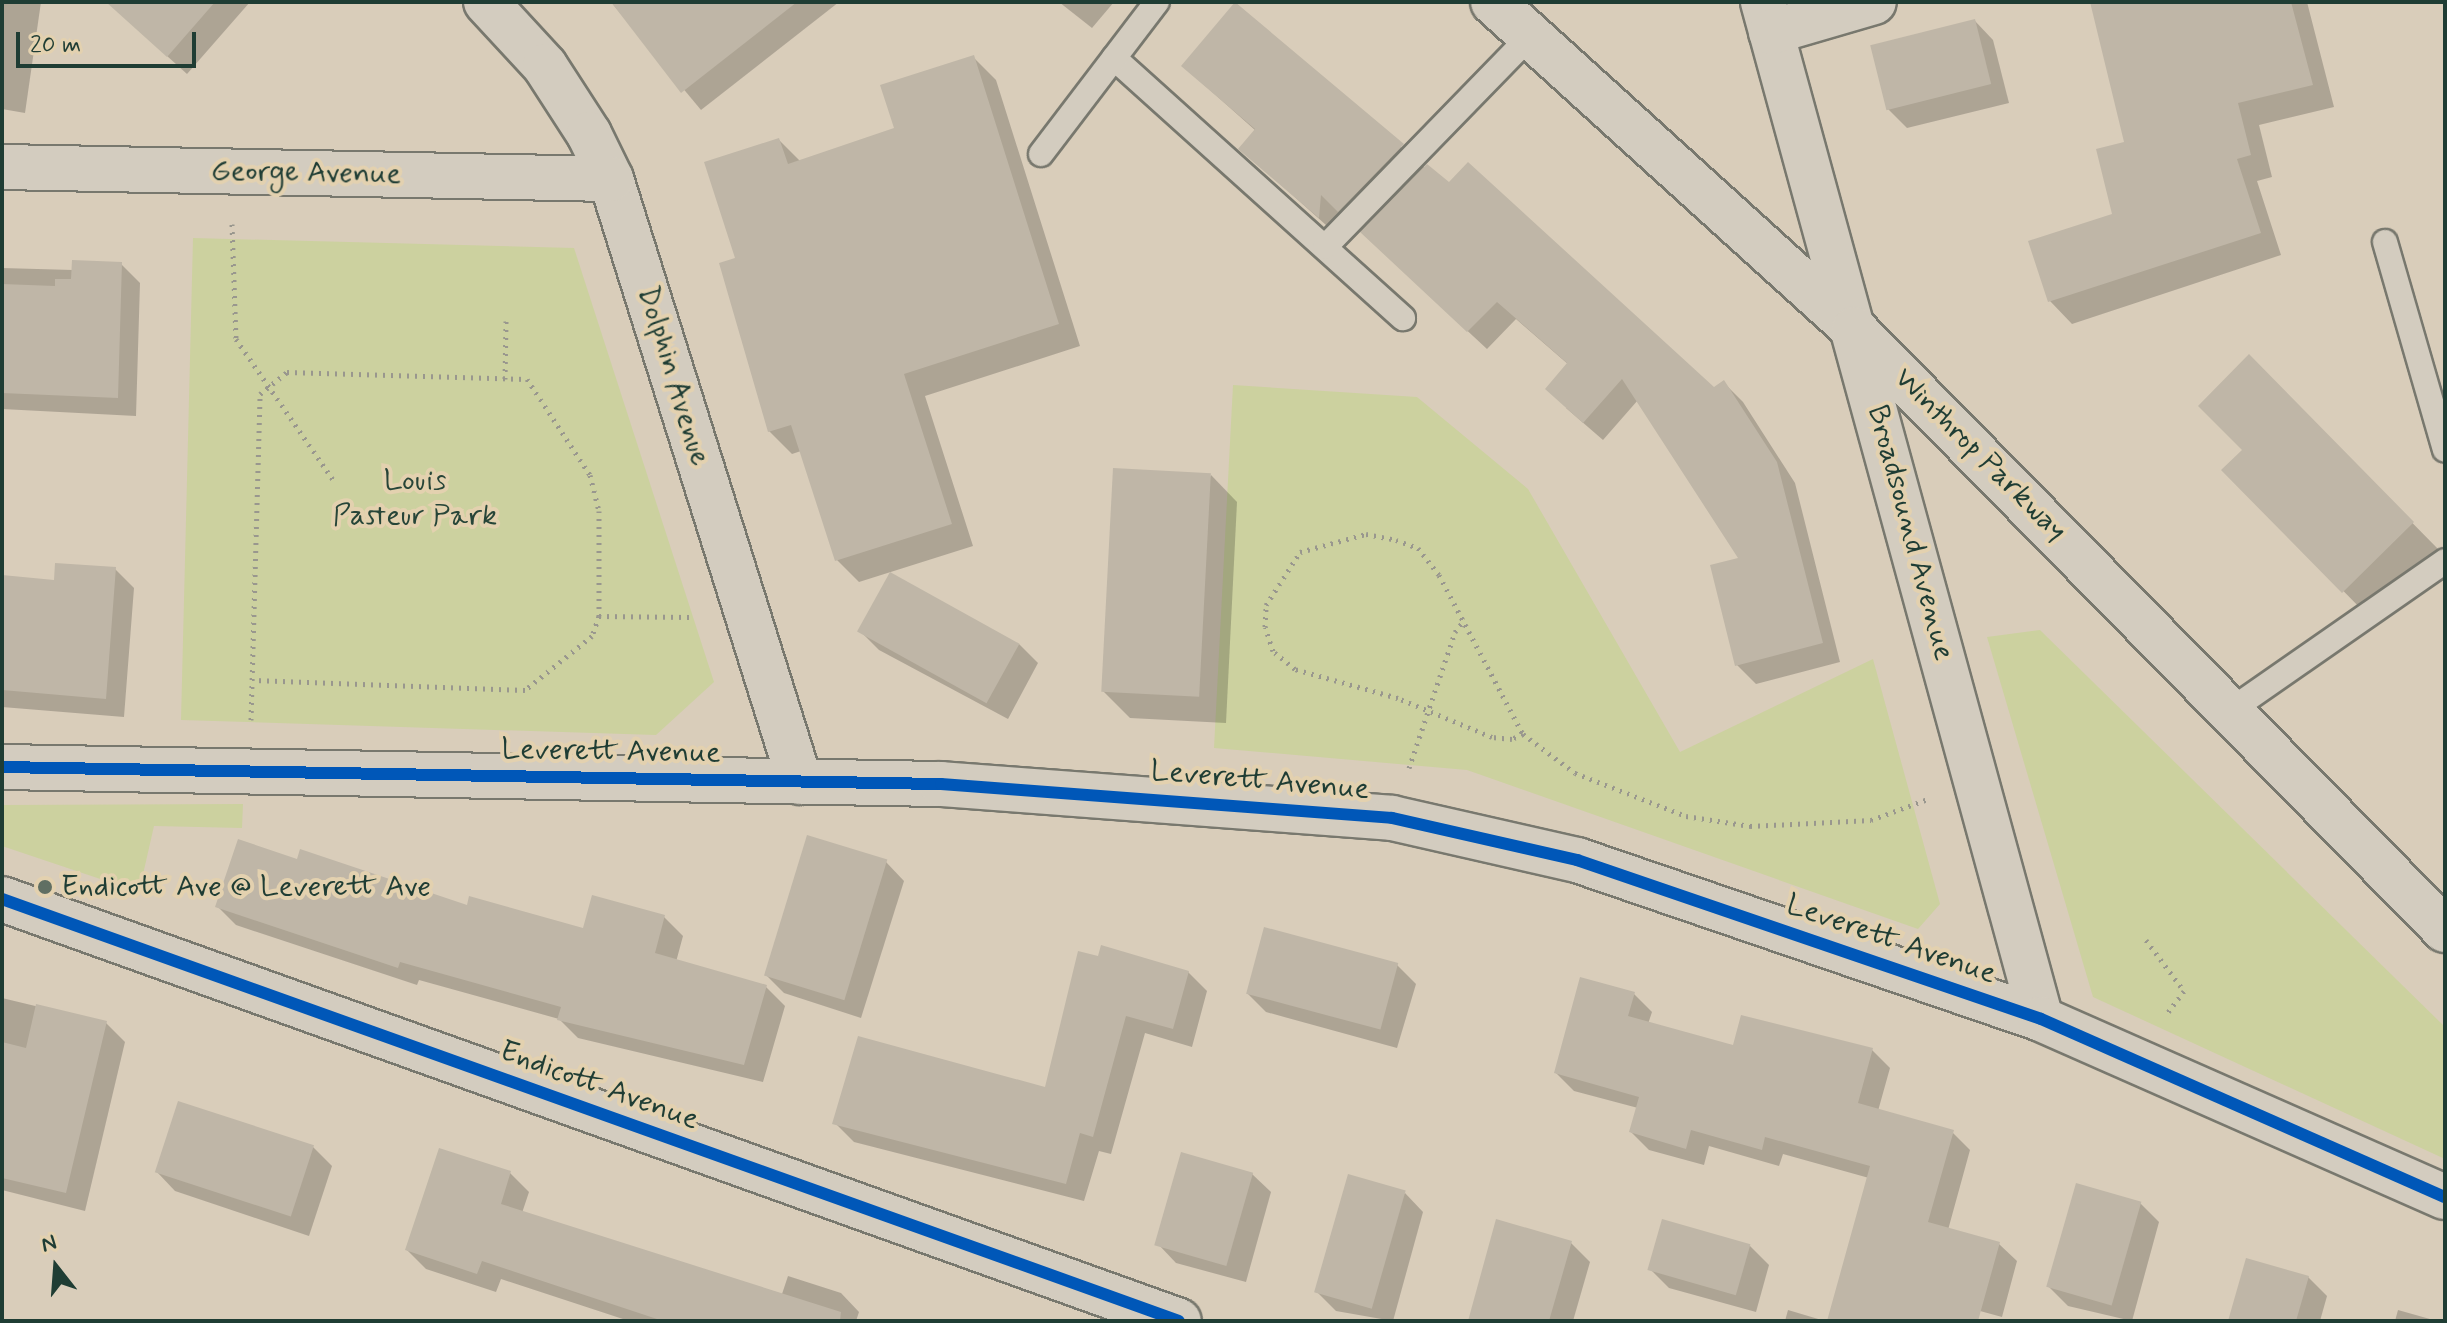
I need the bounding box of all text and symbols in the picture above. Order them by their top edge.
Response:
scale bar [20,16,200,66]
text: 20 m [30,30,81,61]
street label: George Avenue [211,153,401,193]
street label: Dolphin Avenue [627,278,719,474]
street label: Winthrop Parkway [1886,361,2074,549]
street label: Broadsound Avenue [1860,406,1960,660]
park label: Louis Pasteur Park [335,463,495,534]
street label: Leverett Avenue [501,732,721,772]
street label: Leverett Avenue [1149,754,1371,808]
place label: Endicott Ave @ Leverett Ave [61,869,431,905]
marker: Endicott Ave @ Leverett Ave [36,878,54,896]
street label: Leverett Avenue [1781,887,2001,993]
street label: Endicott Avenue [495,1033,703,1139]
north arrow [16,1227,96,1307]
text: N [38,1229,60,1260]

